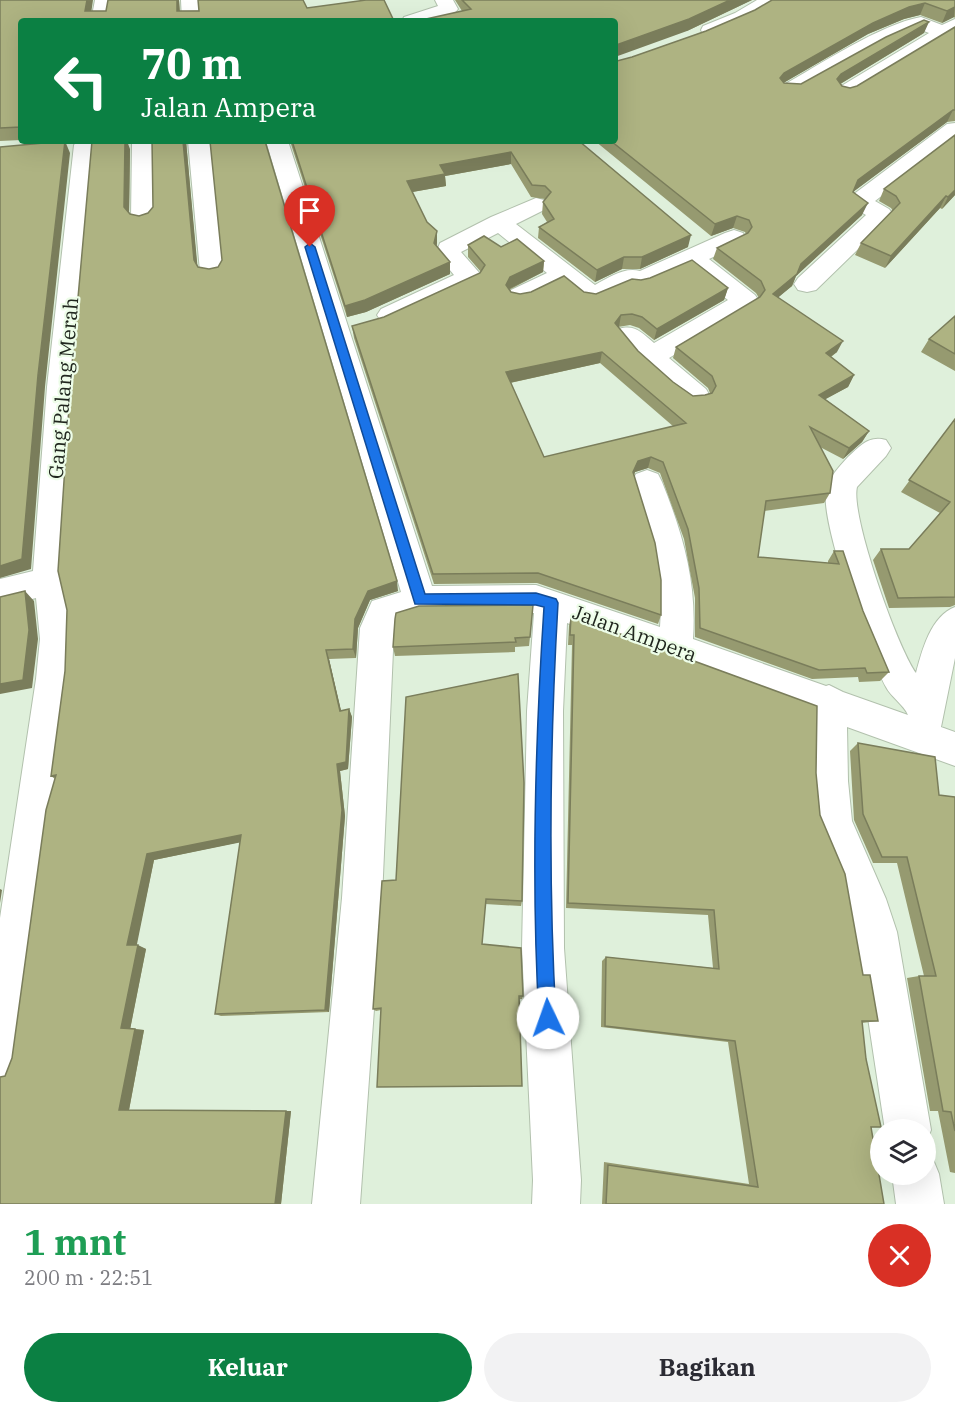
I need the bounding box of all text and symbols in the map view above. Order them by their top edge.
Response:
text: 70 m [141,36,242,91]
icon: left [42,42,120,120]
text: Jalan Ampera [141,89,317,124]
pin [284,185,335,247]
icon: arrive [293,194,326,227]
street label: Gang Palang Merah [42,296,84,480]
street label: Jalan Ampera [569,598,701,668]
position arrow [516,986,580,1050]
map controls [870,1119,936,1185]
button: layers [870,1119,936,1185]
text: 1 mnt [24,1218,126,1265]
button: close [868,1224,931,1287]
text: 200 m · 22:51 [24,1264,153,1291]
button: Keluar [24,1333,472,1402]
button: Bagikan [484,1333,931,1402]

